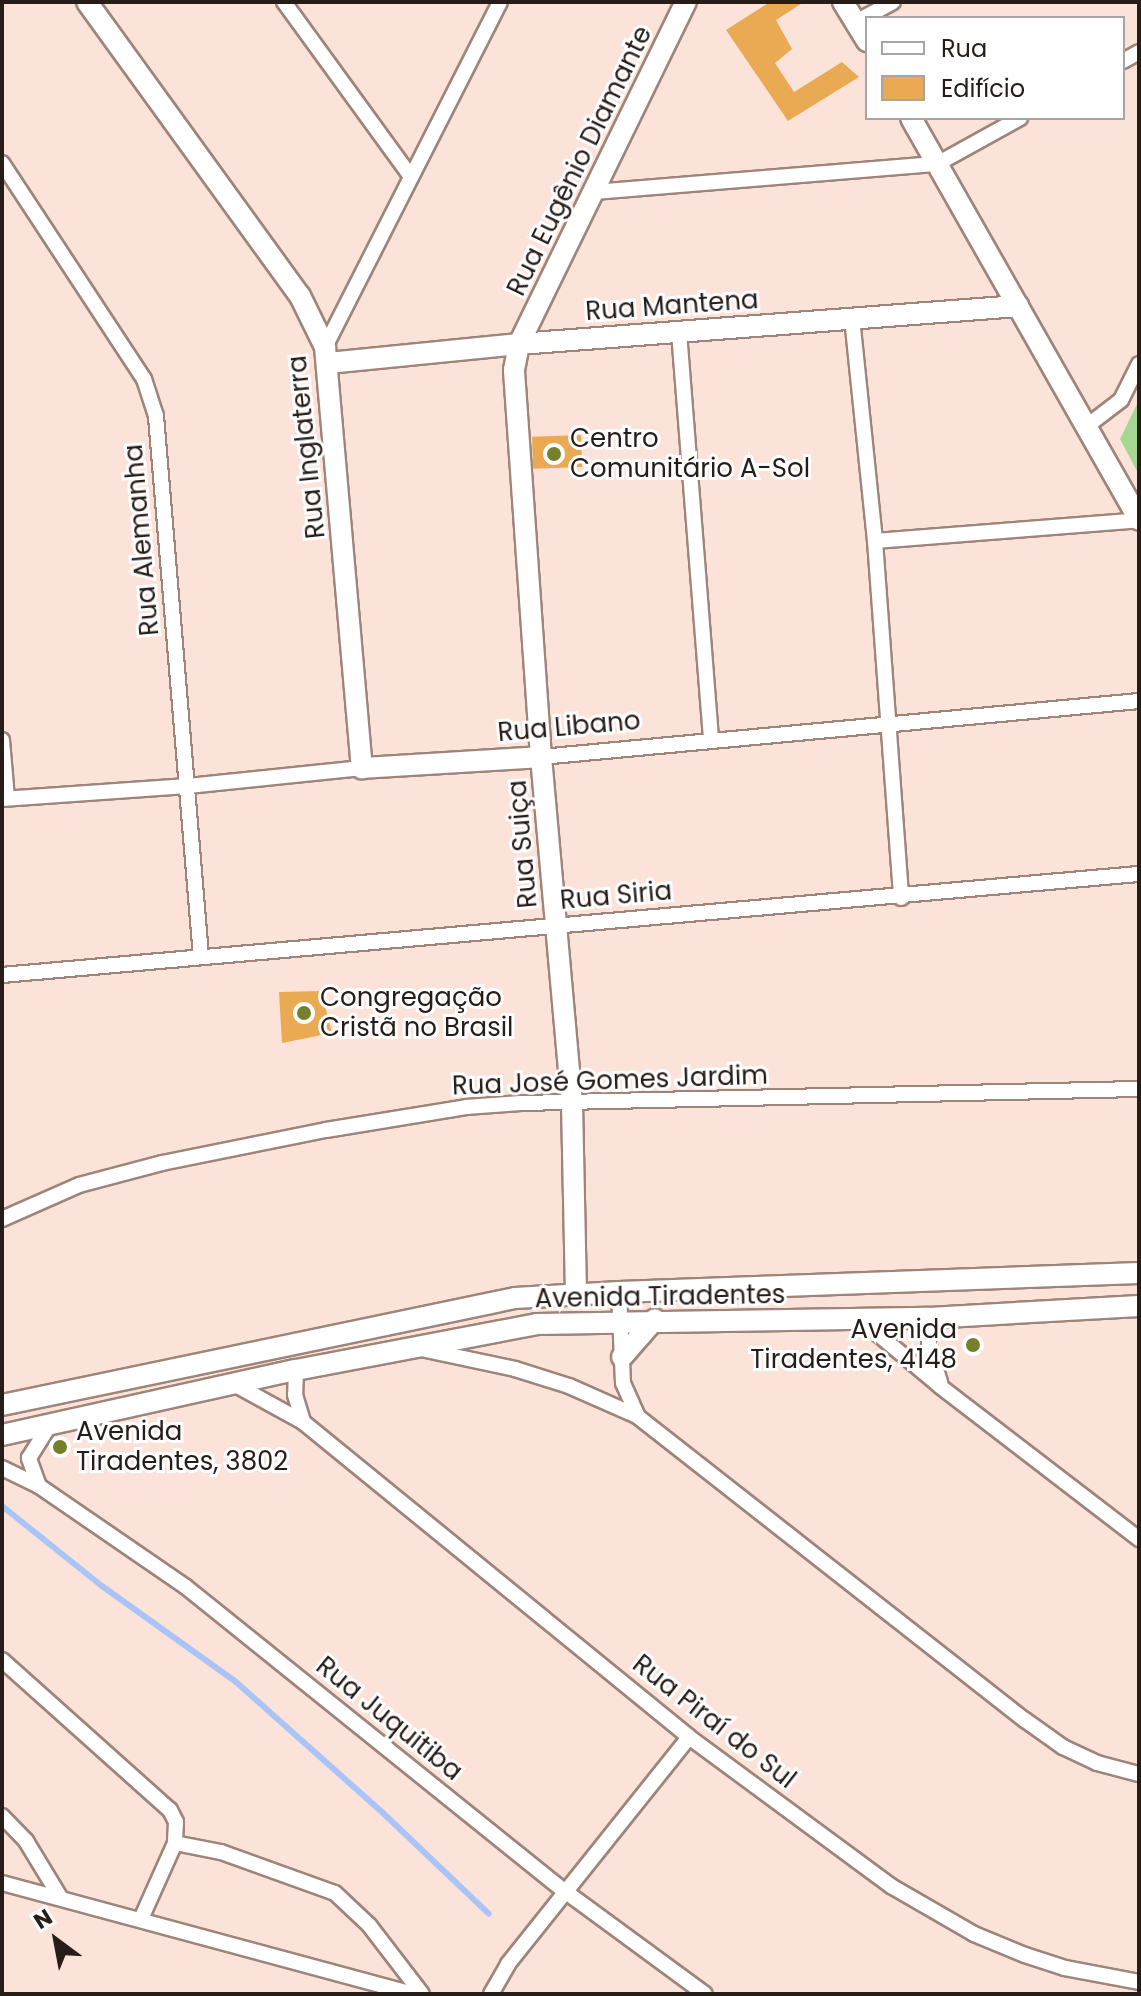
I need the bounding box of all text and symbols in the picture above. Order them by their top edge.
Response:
legend [865,16,1125,120]
street label: Rua Eugênio Diamante [501,21,659,301]
text: Rua [941,32,987,65]
text: Edifício [941,72,1025,105]
street label: Rua Mantena [584,284,760,328]
street label: Rua Inglaterra [282,354,332,540]
place label: Centro Comunitário A-Sol [570,423,810,484]
street label: Rua Alemanha [118,443,166,637]
marker: Centro Comunitário A-Sol [545,445,563,463]
street label: Rua Libano [496,705,642,749]
street label: Rua Suiça [502,779,544,909]
street label: Rua Siria [559,876,673,916]
place label: Congregação Cristã no Brasil [320,982,514,1044]
marker: Congregação Cristã no Brasil [295,1004,313,1022]
street label: Rua José Gomes Jardim [451,1060,769,1102]
street label: Avenida Tiradentes [534,1279,786,1315]
place label: Avenida Tiradentes, 4148 [750,1314,957,1376]
marker: Avenida Tiradentes, 4148 [964,1336,982,1354]
place label: Avenida Tiradentes, 3802 [76,1416,288,1478]
marker: Avenida Tiradentes, 3802 [51,1438,69,1456]
street label: Rua Piraí do Sul [626,1649,802,1795]
street label: Rua Juquitiba [310,1651,468,1787]
north arrow [16,1900,96,1980]
text: N [28,1902,58,1937]

